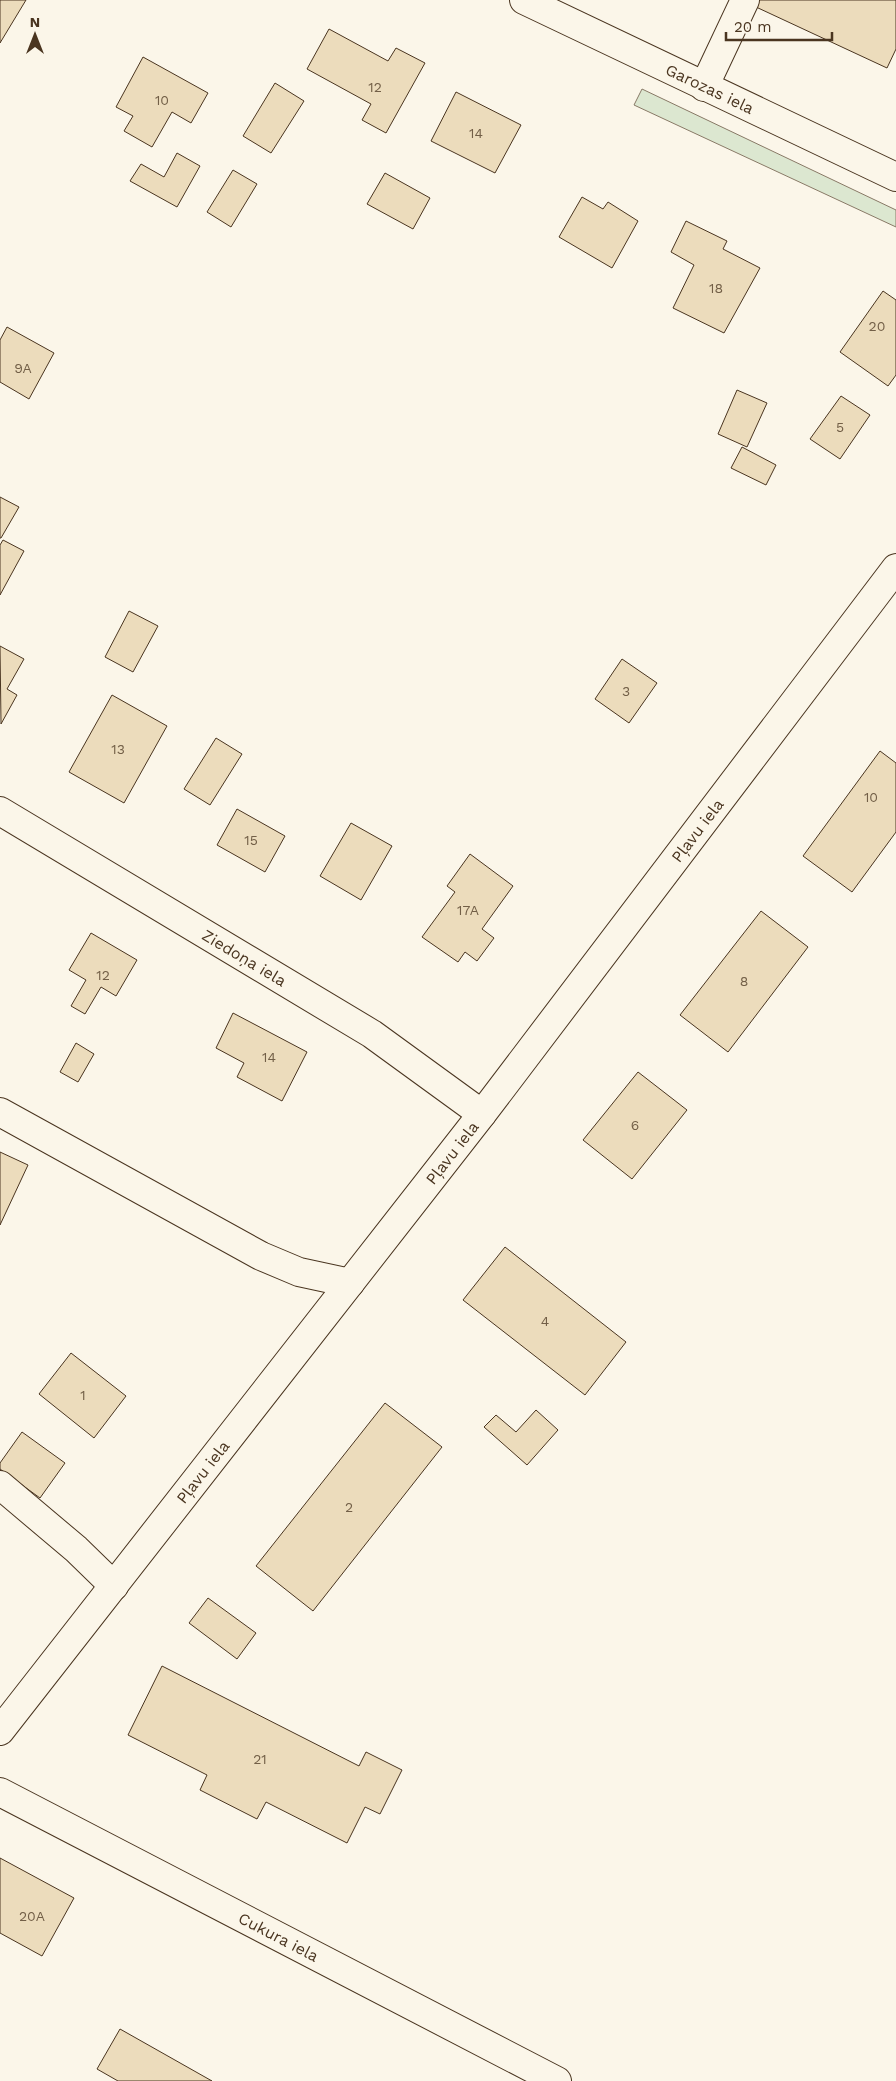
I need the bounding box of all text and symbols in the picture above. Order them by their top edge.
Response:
north arrow [10,10,60,60]
scale bar [726,10,832,42]
text: N [30,14,40,30]
text: 20 m [734,18,772,36]
street label: Garozas iela [663,60,757,118]
house number: 12 [368,79,382,95]
house number: 10 [155,92,169,108]
house number: 14 [469,125,483,141]
house number: 18 [709,280,723,296]
house number: 20 [869,318,885,334]
house number: 9A [14,360,32,376]
house number: 5 [836,419,844,435]
house number: 3 [622,683,630,699]
house number: 13 [111,741,125,757]
house number: 10 [864,789,878,805]
street label: Pļavu iela [667,795,728,866]
house number: 15 [244,832,258,848]
house number: 17A [457,902,479,918]
street label: Ziedoņa iela [199,925,290,990]
house number: 12 [96,967,110,983]
house number: 8 [740,973,748,989]
house number: 14 [262,1049,276,1065]
house number: 6 [631,1117,639,1133]
street label: Pļavu iela [422,1118,483,1188]
house number: 4 [541,1313,549,1329]
house number: 1 [80,1387,86,1403]
street label: Pļavu iela [172,1437,233,1507]
house number: 2 [345,1499,353,1515]
house number: 21 [253,1751,267,1767]
house number: 20A [19,1908,45,1924]
street label: Cukura iela [235,1908,322,1966]

